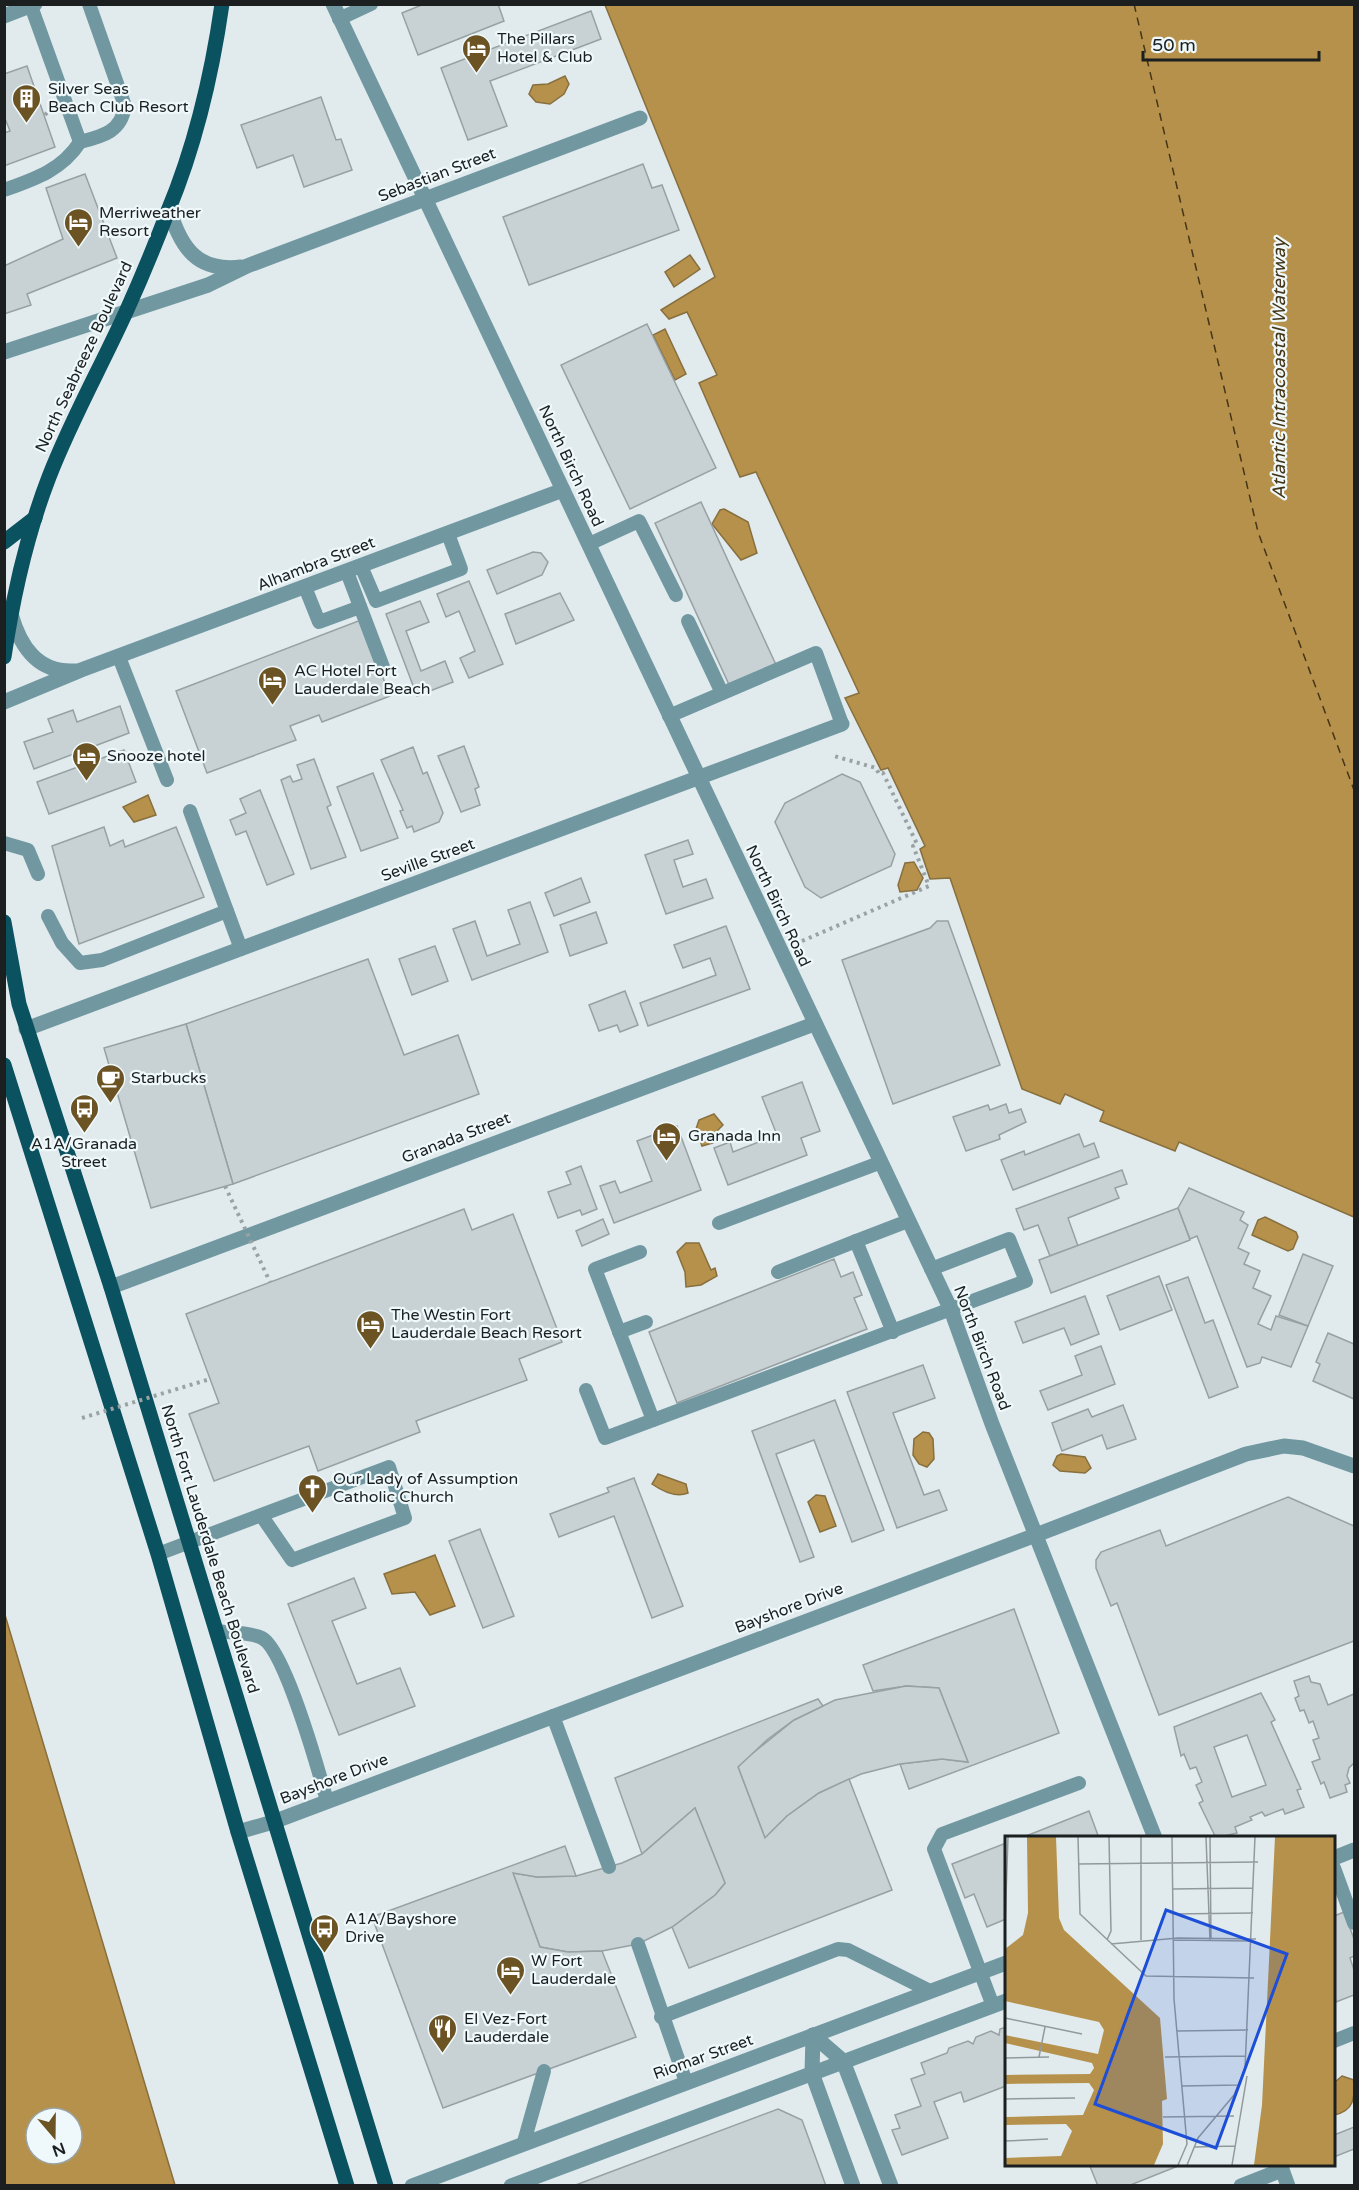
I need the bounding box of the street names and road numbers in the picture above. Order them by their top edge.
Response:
street label: Sebastian Street [375,143,499,207]
street label: North Seabreeze Boulevard [31,258,137,456]
street label: North Birch Road [534,402,608,530]
street label: Alhambra Street [254,532,378,596]
street label: Seville Street [378,834,478,886]
street label: North Birch Road [741,842,815,970]
street label: Granada Street [399,1108,513,1168]
street label: North Birch Road [949,1283,1015,1413]
street label: North Fort Lauderdale Beach Boulevard [156,1402,264,1696]
street label: Bayshore Drive [732,1578,846,1638]
street label: Bayshore Drive [277,1749,391,1809]
street label: Riomar Street [650,2030,756,2084]

